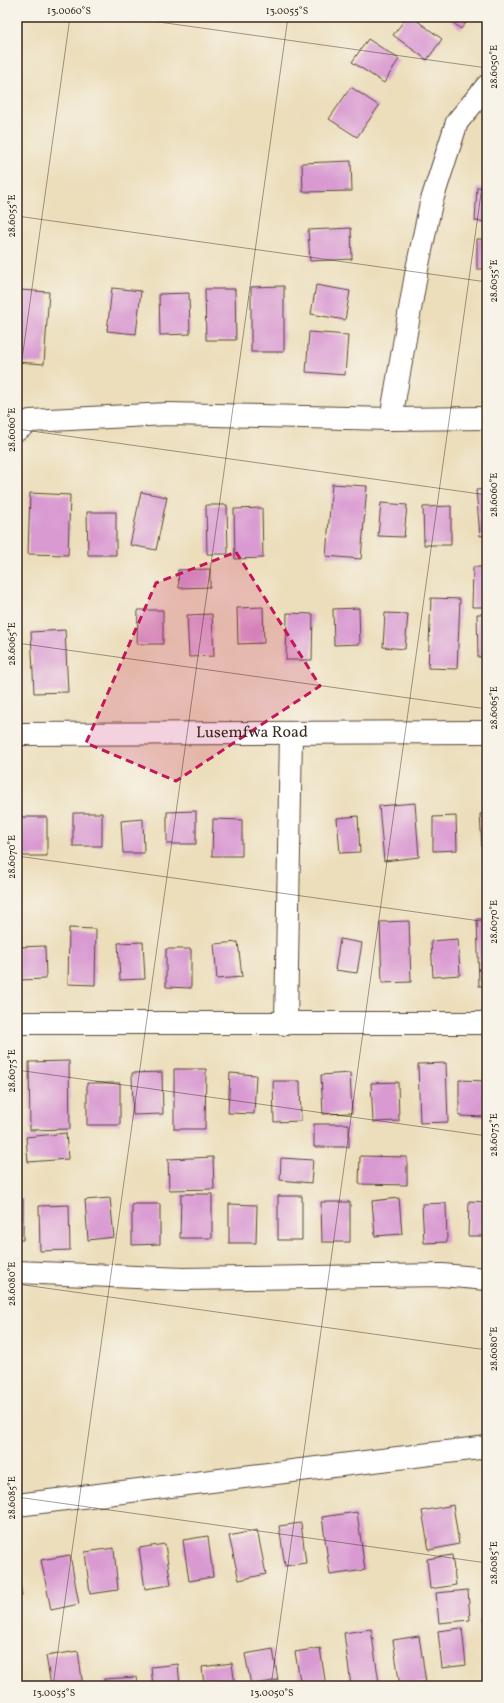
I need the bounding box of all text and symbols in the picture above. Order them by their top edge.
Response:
text: 13.0060°S [47,4,91,18]
text: 13.0055°S [266,4,308,18]
text: 28.6050°E [487,45,501,89]
text: 28.6055°E [5,194,19,238]
text: 28.6055°E [487,259,501,303]
text: 28.6060°E [5,408,19,452]
text: 28.6060°E [487,473,501,517]
text: 28.6065°E [5,622,19,666]
text: 28.6065°E [487,686,501,730]
street label: Lusemfwa Road [196,722,308,744]
text: 28.6070°E [5,835,19,879]
text: 28.6070°E [487,900,501,944]
text: 28.6075°E [5,1049,19,1093]
text: 28.6075°E [487,1113,501,1157]
text: 28.6080°E [5,1262,19,1306]
text: 28.6080°E [487,1327,501,1371]
text: 28.6085°E [5,1476,19,1520]
text: 28.6085°E [487,1541,501,1585]
text: 13.0055°S [33,1686,75,1700]
text: 13.0050°S [250,1686,294,1700]

